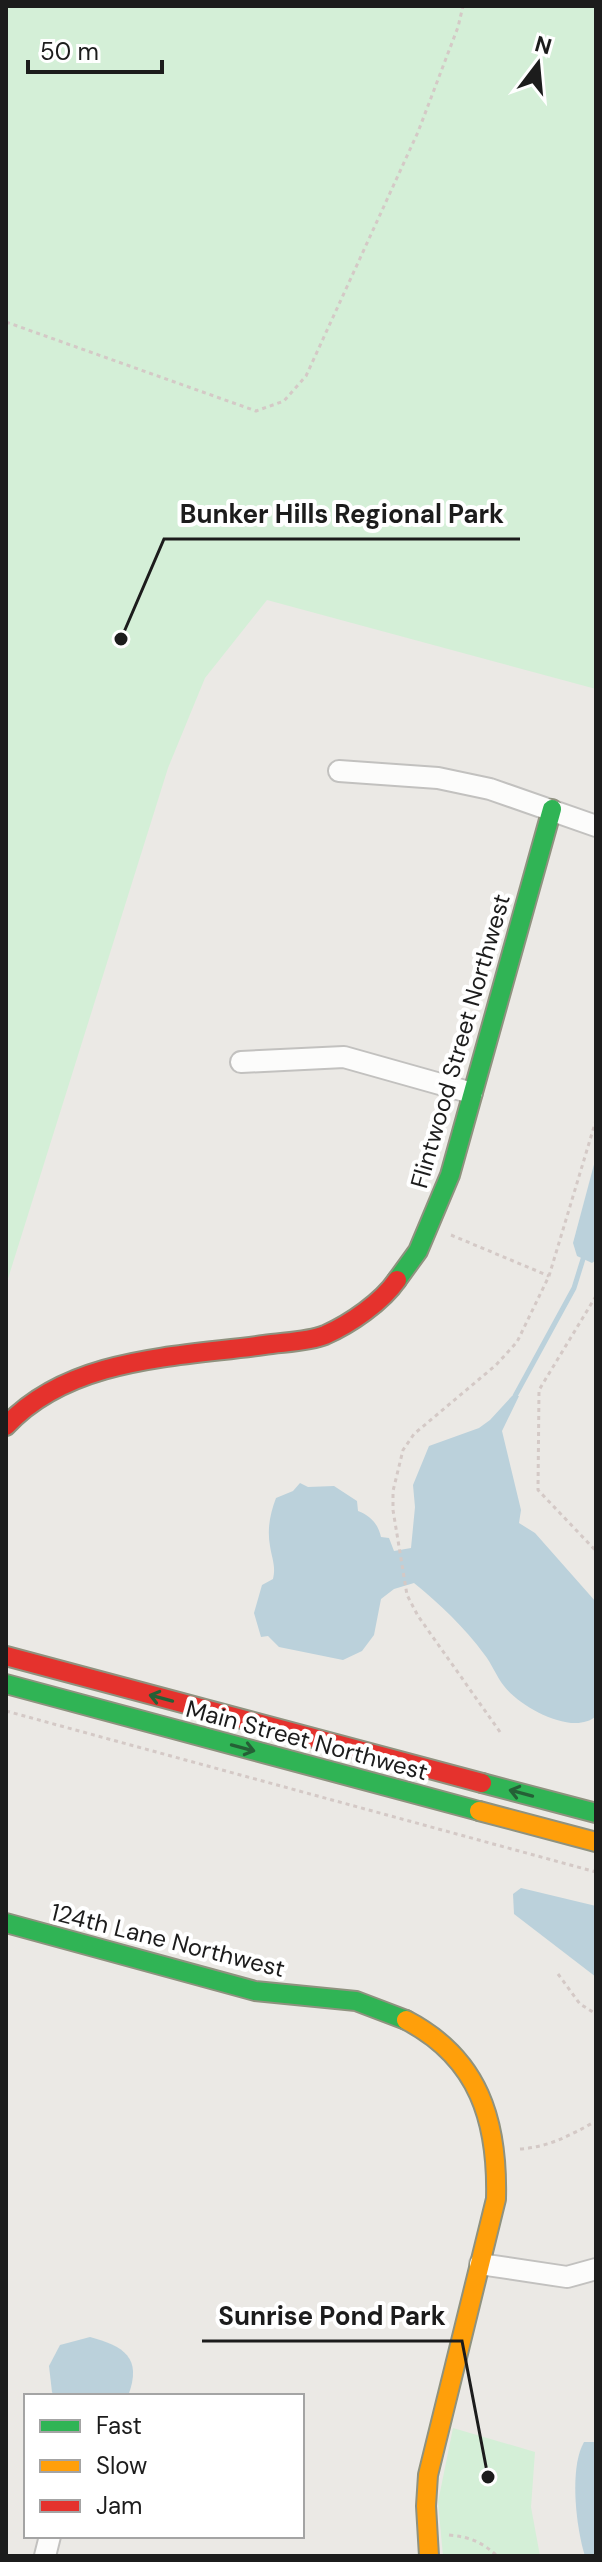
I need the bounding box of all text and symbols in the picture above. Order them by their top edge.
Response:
scale bar [28,24,162,74]
north arrow [498,24,578,104]
text: N [532,29,555,61]
text: 50 m [40,36,99,67]
callout: Bunker Hills Regional Park [164,489,520,539]
text: Bunker Hills Regional Park [180,497,504,531]
street label: Flintwood Street Northwest [403,890,517,1192]
one-way arrow [148,1690,174,1705]
street label: Main Street Northwest [183,1693,431,1787]
one-way arrow [230,1741,256,1756]
one-way arrow [508,1784,534,1799]
street label: 124th Lane Northwest [48,1896,288,1984]
callout: Sunrise Pond Park [202,2291,462,2341]
text: Sunrise Pond Park [218,2299,446,2333]
legend [24,2394,304,2538]
text: Fast [96,2410,142,2441]
text: Slow [96,2450,147,2481]
text: Jam [96,2490,142,2521]

